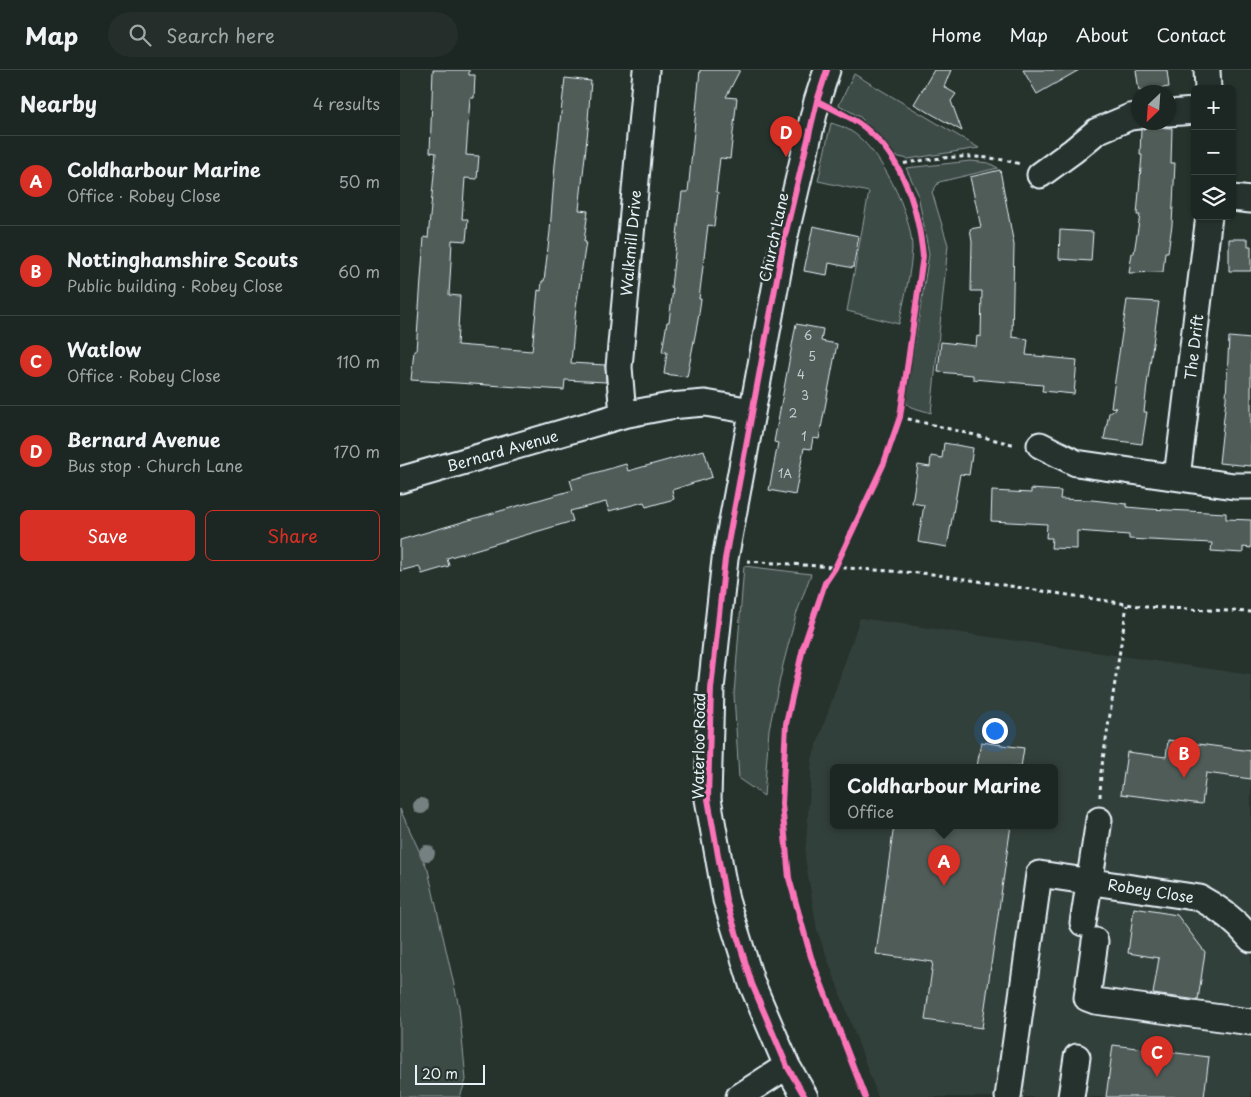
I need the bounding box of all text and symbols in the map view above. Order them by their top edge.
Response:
search box [108,12,458,57]
text: Map [25,17,78,53]
icon: search [126,21,154,49]
text: Search here [166,21,275,49]
text: Home [931,21,981,48]
text: Map [1009,21,1048,48]
text: About [1076,21,1128,48]
text: Contact [1156,21,1226,48]
north arrow [1131,85,1176,130]
map controls [1191,85,1236,220]
button: + [1191,85,1236,130]
text: Nearby [20,87,97,119]
text: 4 results [313,91,380,115]
pin: D [770,116,802,157]
button: − [1191,130,1236,175]
text: Coldharbour Marine [67,155,261,183]
text: A [30,169,42,193]
text: 50 m [339,169,380,193]
button: layers [1191,175,1236,220]
text: Office · Robey Close [67,183,221,207]
street label: Walkmill Drive [614,189,646,297]
street label: Church Lane [752,190,794,284]
text: Nottinghamshire Scouts [67,245,298,273]
text: B [31,259,41,283]
text: 60 m [338,259,380,283]
text: Public building · Robey Close [67,273,283,297]
street label: The Drift [1178,313,1208,381]
house number: 6 [804,326,812,344]
text: Watlow [67,335,141,363]
house number: 5 [808,347,816,365]
text: C [30,349,42,373]
text: 110 m [337,349,380,373]
text: Office · Robey Close [67,363,221,387]
house number: 4 [797,365,805,383]
house number: 3 [801,386,809,404]
house number: 2 [789,404,797,422]
street label: Bernard Avenue [444,423,560,477]
text: Bernard Avenue [67,425,220,453]
house number: 1 [801,427,807,445]
text: D [30,439,42,463]
text: 170 m [334,439,380,463]
text: Bus stop · Church Lane [67,453,243,477]
house number: 1A [778,464,792,482]
button: Save [20,510,195,561]
button: Share [205,510,380,561]
street label: Waterloo Road [686,692,710,800]
your location [982,718,1008,744]
pin: B [1168,737,1200,778]
popup [830,764,1058,829]
text: Coldharbour Marine [847,771,1041,799]
text: Office [847,799,894,823]
pin: A [928,845,960,886]
street label: Robey Close [1106,872,1196,908]
pin: C [1141,1036,1173,1077]
scale bar [415,1062,485,1085]
text: 20 m [422,1063,458,1084]

